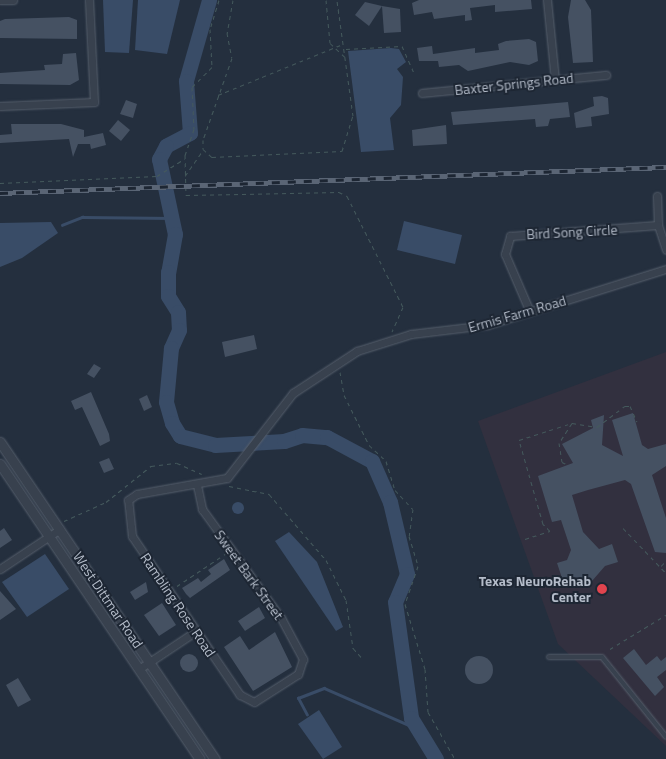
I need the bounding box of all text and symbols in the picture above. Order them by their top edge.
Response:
street label: Baxter Springs Road [454,69,574,99]
street label: Bird Song Circle [526,221,618,243]
street label: Ermis Farm Road [466,292,568,336]
street label: Sweet Bark Street [211,527,287,623]
street label: West Dittmar Road [70,549,146,651]
street label: Rambling Rose Road [137,550,219,660]
place label: Texas NeuroRehab Center [479,573,591,606]
marker: Texas NeuroRehab Center [595,582,609,596]

